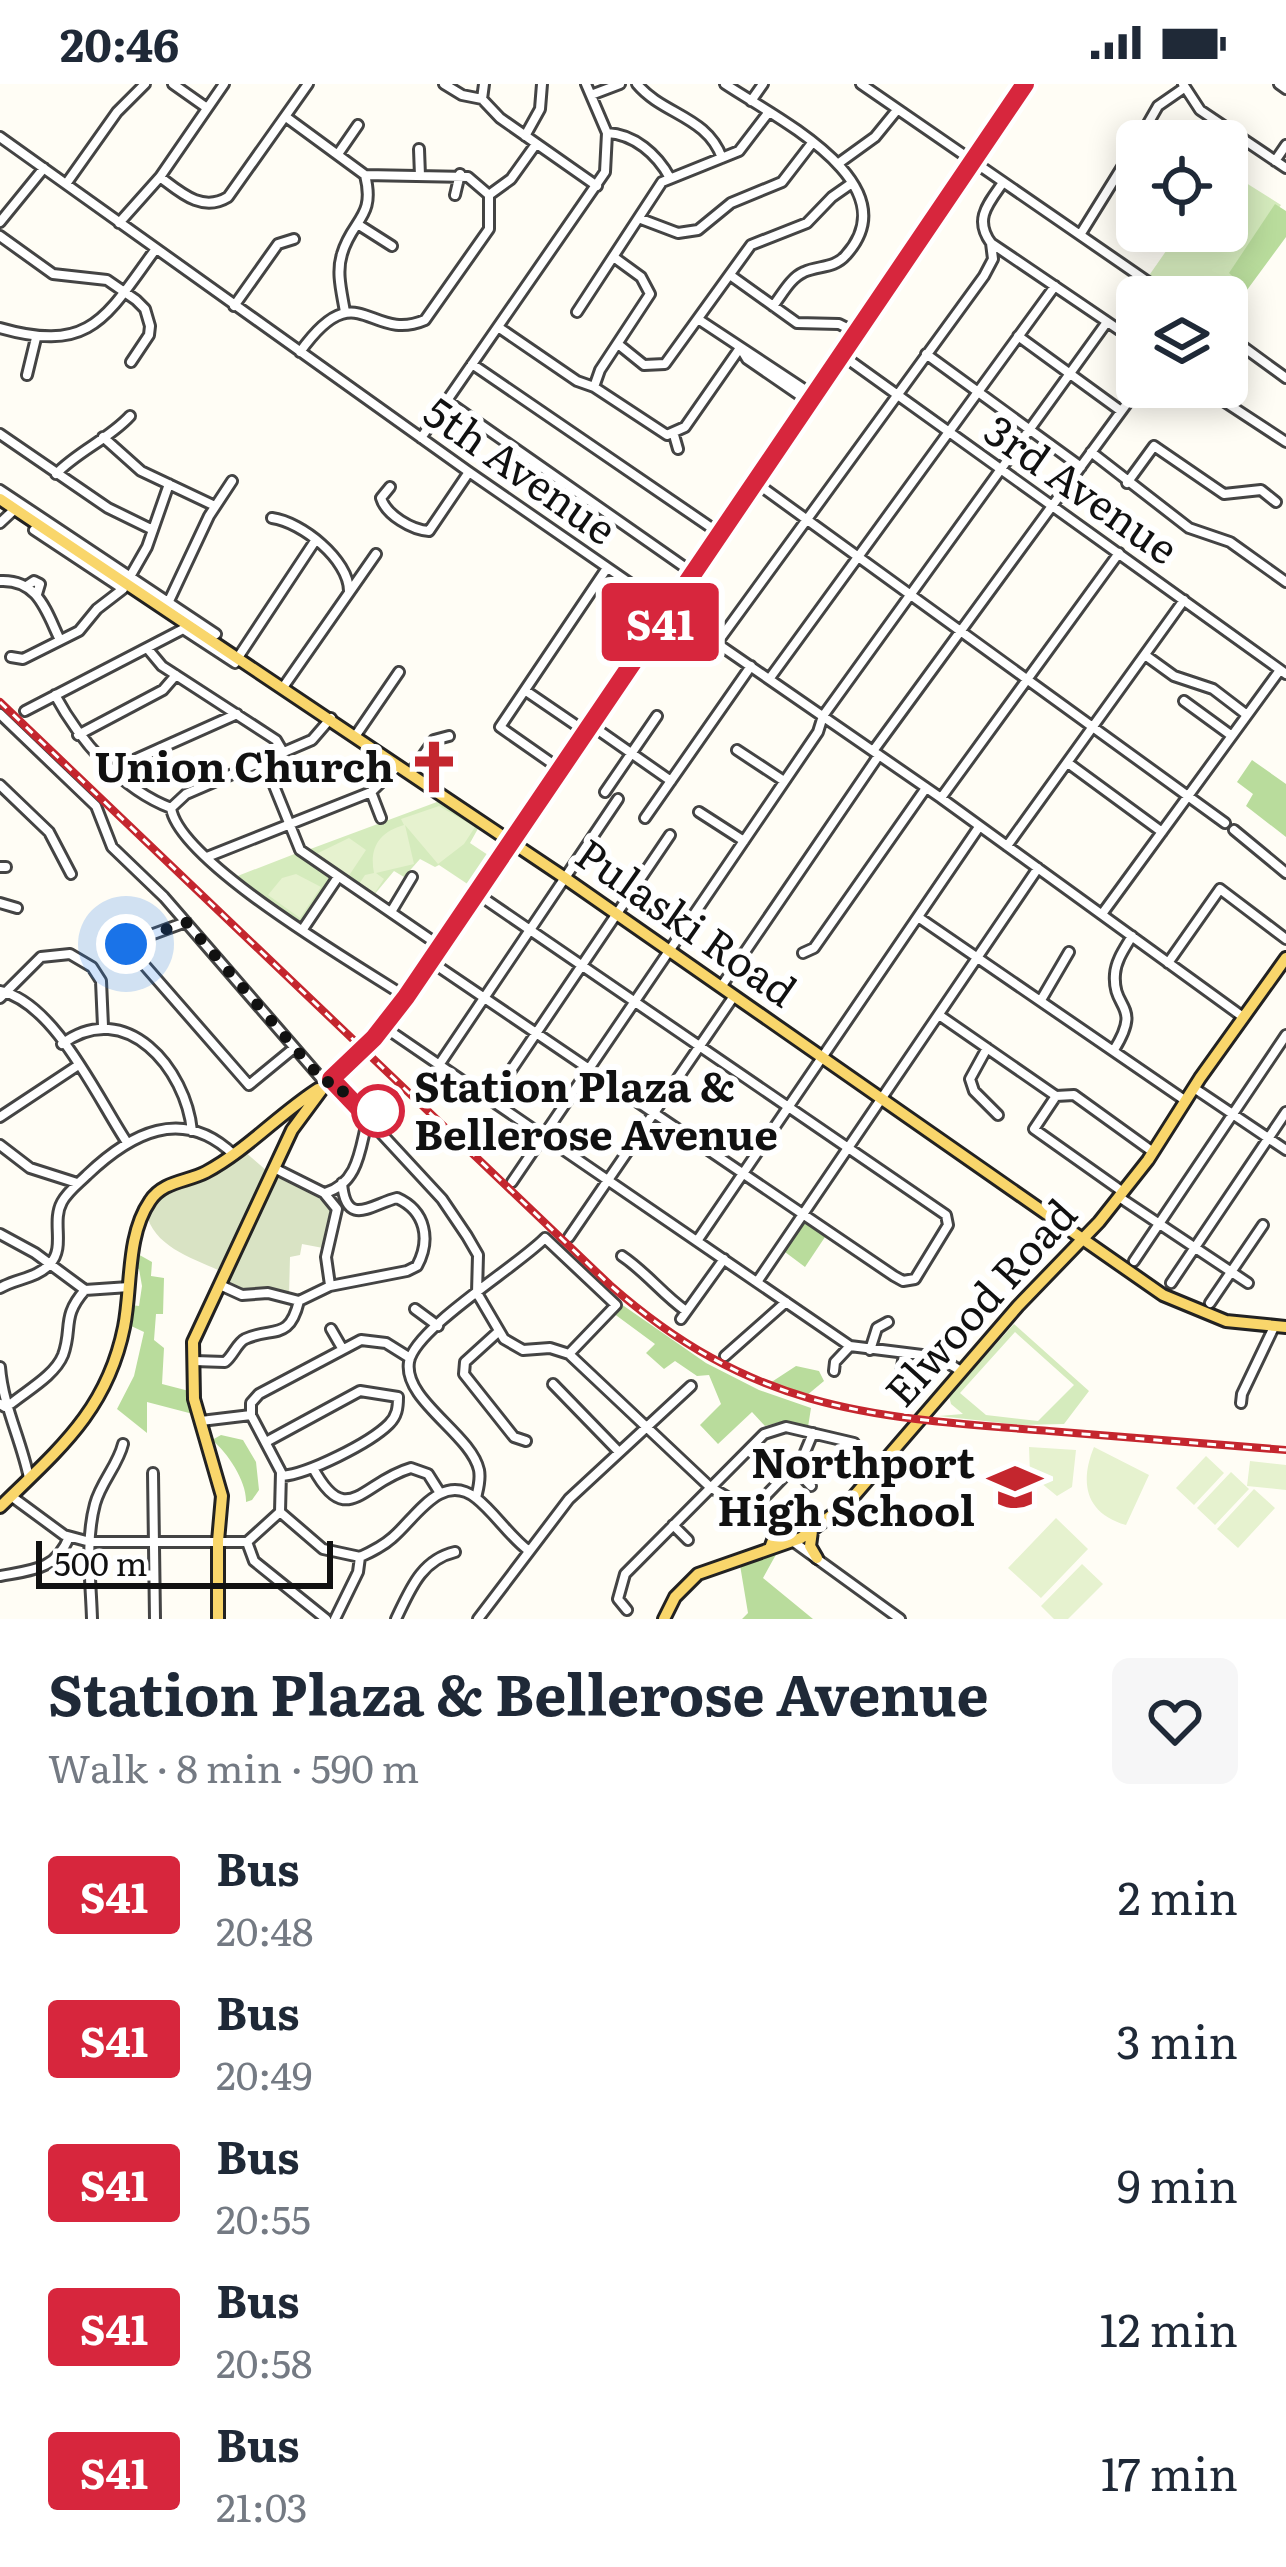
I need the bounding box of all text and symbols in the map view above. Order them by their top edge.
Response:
text: 20:46 [60,9,179,76]
map controls [1116,120,1248,408]
button: locate [1116,120,1248,252]
button: layers [1116,276,1248,408]
street label: 5th Avenue [413,379,630,558]
street label: 3rd Avenue [973,398,1192,577]
line badge: S41 [591,583,729,661]
text: S41 [626,591,694,653]
place label: Union Church [94,733,394,795]
church icon: Union Church [405,738,463,796]
street label: Pulaski Road [565,821,811,1020]
your location [96,914,156,974]
place label: Station Plaza & Bellerose Avenue [414,1053,778,1163]
marker: Station Plaza & Bellerose Avenue [353,1086,403,1136]
street label: Elwood Road [869,1183,1089,1419]
place label: Northport High School [717,1429,976,1539]
school or university icon: Northport High School [986,1458,1044,1516]
scale bar [36,1535,333,1588]
text: 500 m [54,1537,148,1586]
text: Station Plaza & Bellerose Avenue [48,1649,989,1734]
button: heart [1112,1658,1238,1784]
text: Walk · 8 min · 590 m [48,1737,419,1795]
text: Bus [216,1833,300,1900]
text: 2 min [1118,1862,1238,1929]
text: S41 [80,1864,148,1926]
text: 20:48 [216,1900,314,1958]
text: Bus [216,1977,300,2044]
text: 3 min [1116,2006,1238,2073]
text: S41 [80,2008,148,2070]
text: 20:49 [216,2044,312,2102]
text: Bus [216,2121,300,2188]
text: 9 min [1117,2150,1238,2217]
text: S41 [80,2152,148,2214]
text: 20:55 [216,2188,311,2246]
text: Bus [216,2265,300,2332]
text: 12 min [1099,2294,1238,2361]
text: S41 [80,2296,148,2358]
text: 20:58 [216,2332,313,2390]
text: Bus [216,2409,300,2476]
text: 17 min [1101,2438,1238,2505]
text: S41 [80,2440,148,2502]
text: 21:03 [216,2476,308,2534]

